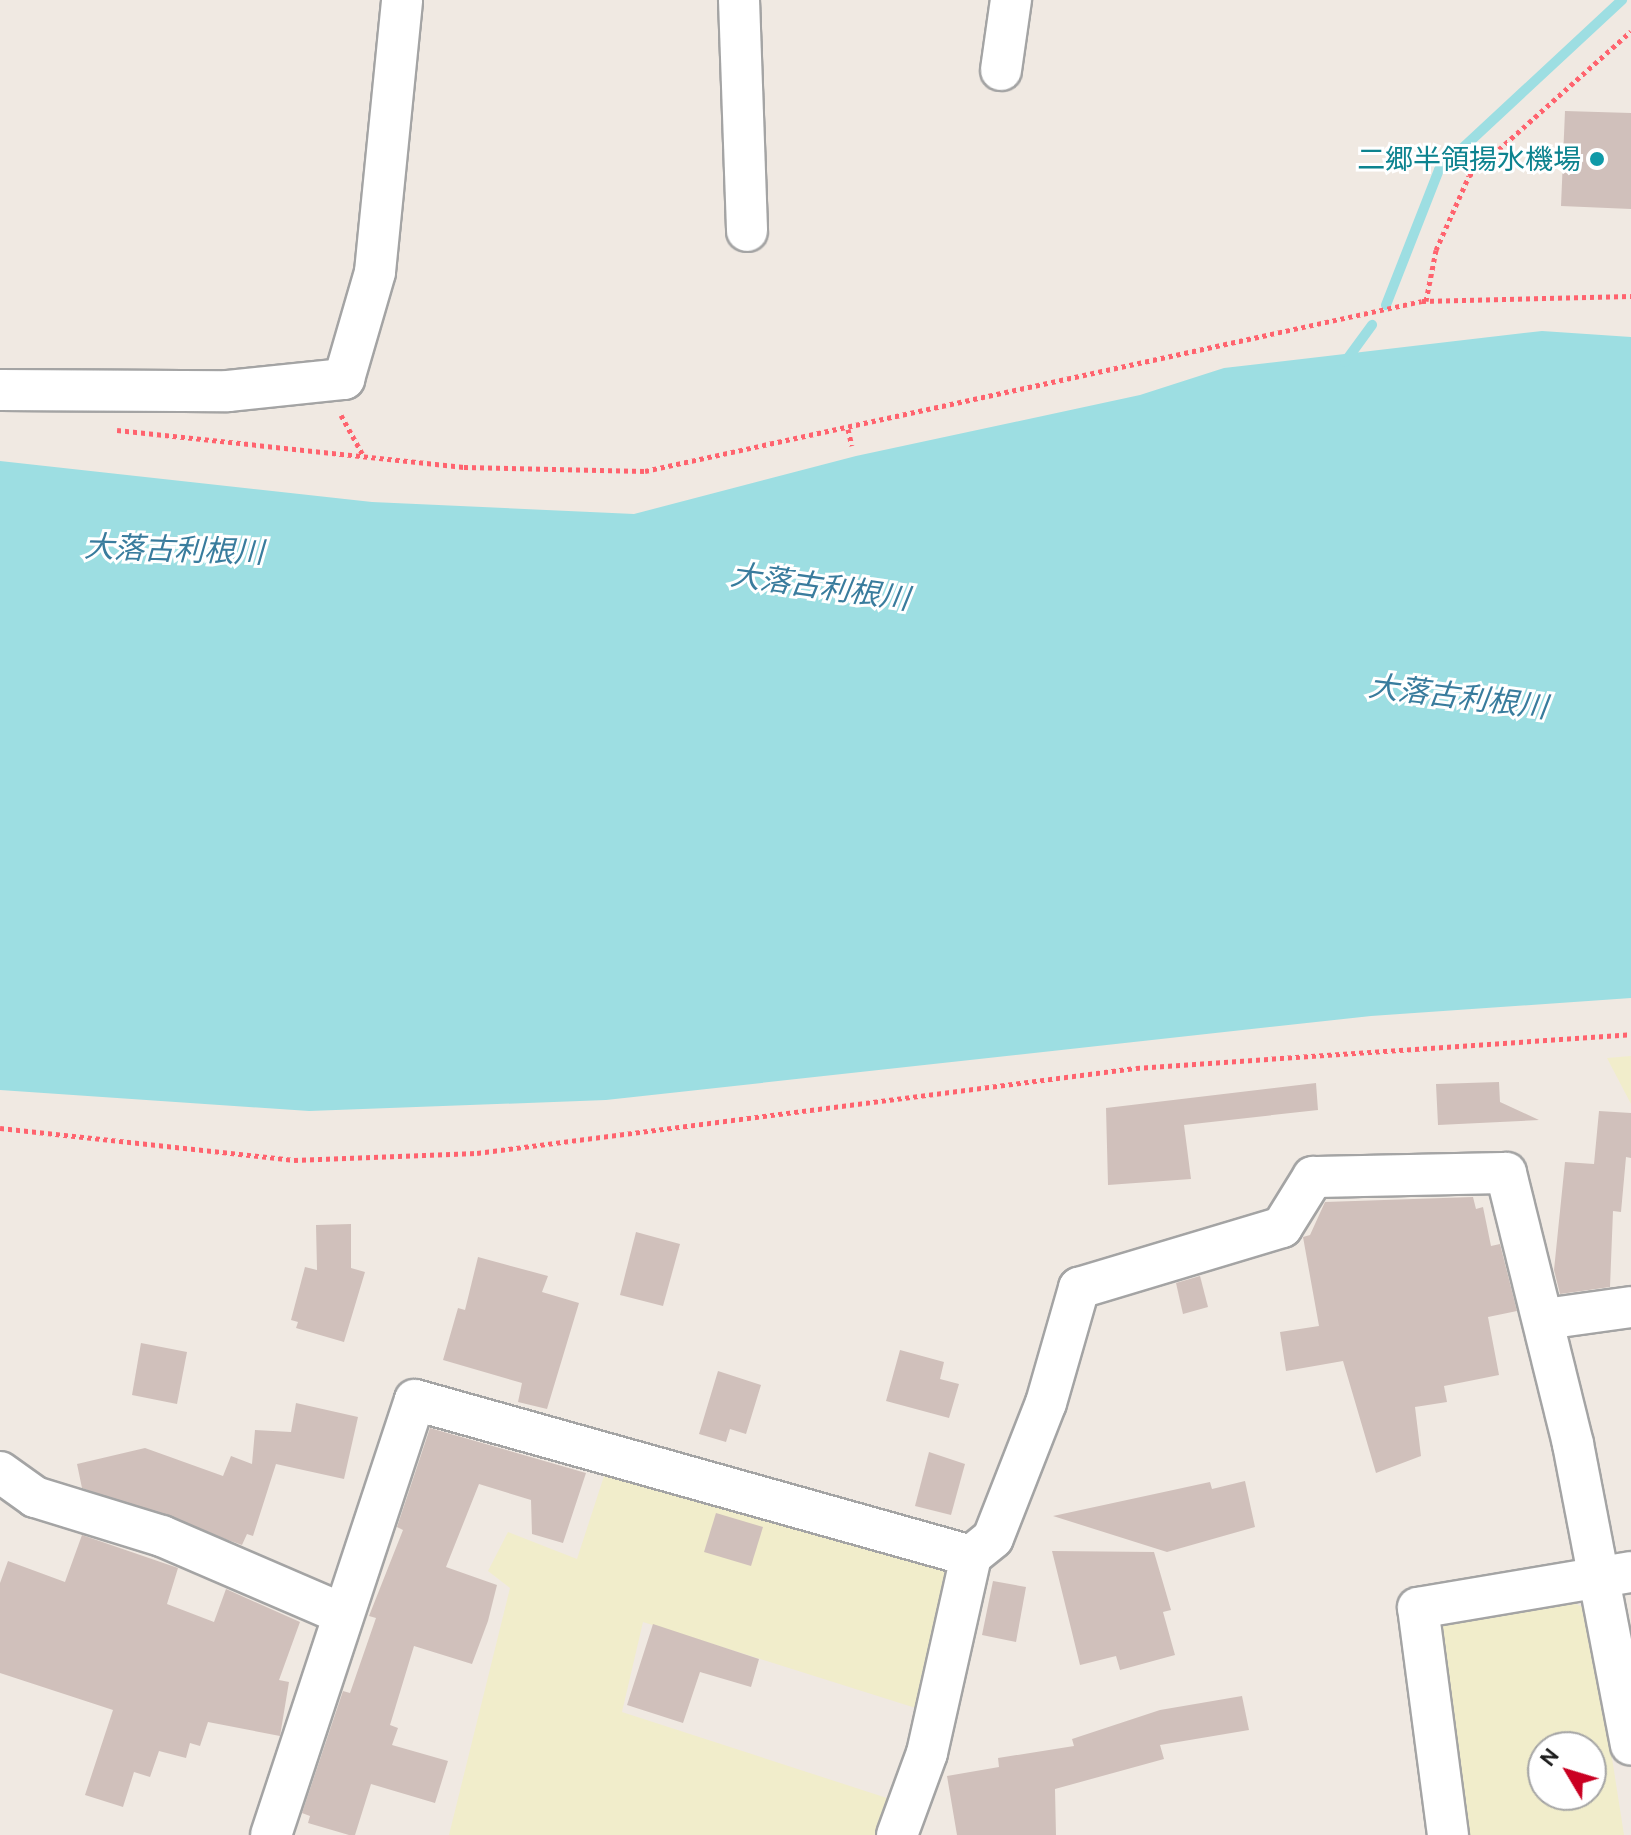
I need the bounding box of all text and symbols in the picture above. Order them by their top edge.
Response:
place label: 二郷半領揚水機場 [1357,142,1581,176]
marker: 二郷半領揚水機場 [1588,150,1606,168]
water label: 大落古利根川 [83,529,265,571]
water label: 大落古利根川 [728,557,912,617]
water label: 大落古利根川 [1366,668,1550,726]
north arrow [1527,1731,1607,1811]
text: N [1534,1743,1565,1772]

